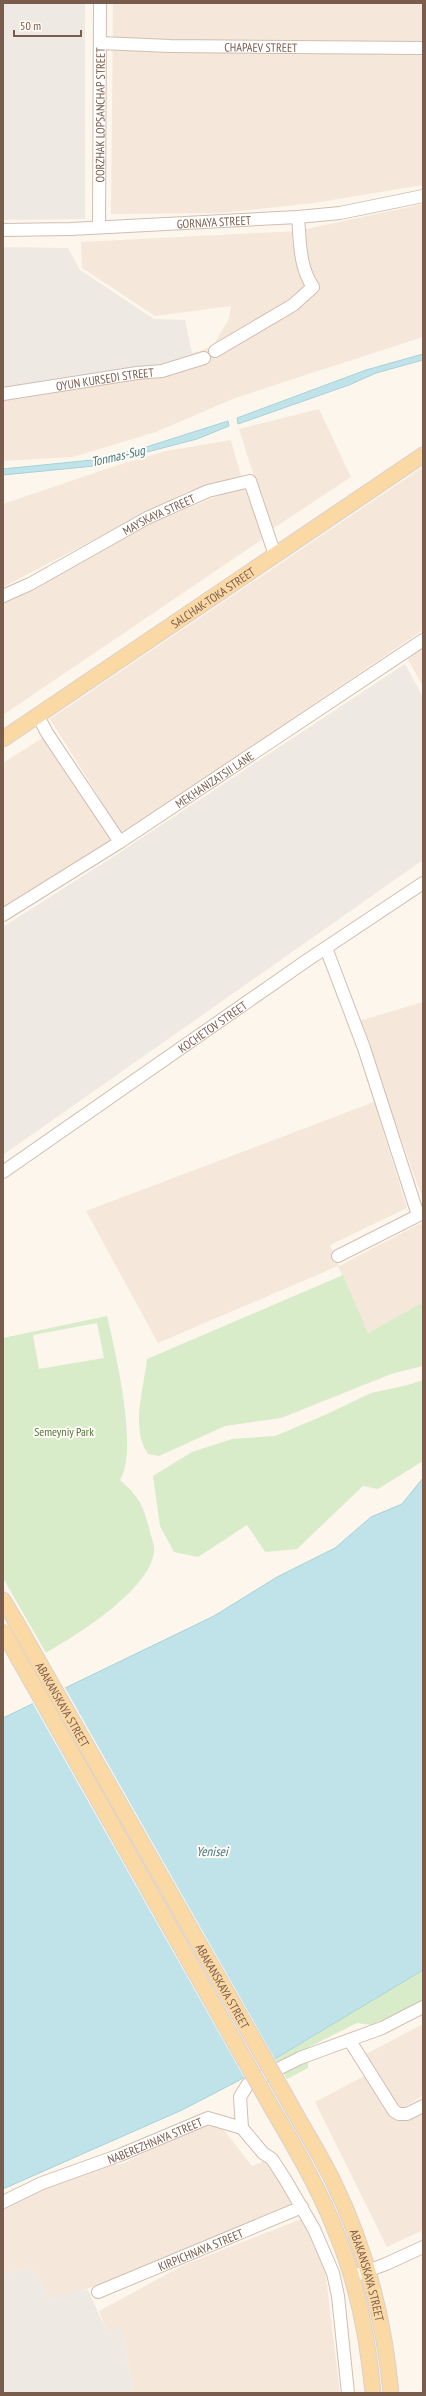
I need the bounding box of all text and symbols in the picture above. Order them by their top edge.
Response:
scale bar [14,12,81,38]
text: 50 m [20,18,41,33]
street label: CHAPAEV STREET [224,39,298,55]
street label: OORZHAK LOPSANCHAP STREET [92,47,107,183]
street label: GORNAYA STREET [176,212,252,231]
street label: OYUN KURSEDI STREET [55,364,155,393]
water label: Tonmas-Sug [90,441,148,470]
street label: MAYSKAYA STREET [120,490,198,538]
street label: SALCHAK-TOKA STREET [168,563,258,631]
street label: MEKHANIZATSII LANE [172,748,256,811]
street label: KOCHETOV STREET [175,997,250,1055]
park label: Semeyniy Park [34,1424,94,1439]
street label: ABAKANSKAYA STREET [33,1659,93,1750]
water label: Yenisei [196,1843,230,1860]
street label: ABAKANSKAYA STREET [193,1941,253,2032]
street label: NABEREZHNAYA STREET [105,2114,205,2166]
street label: KIRPICHNAYA STREET [156,2225,246,2274]
street label: ABAKANSKAYA STREET [347,2227,388,2323]

